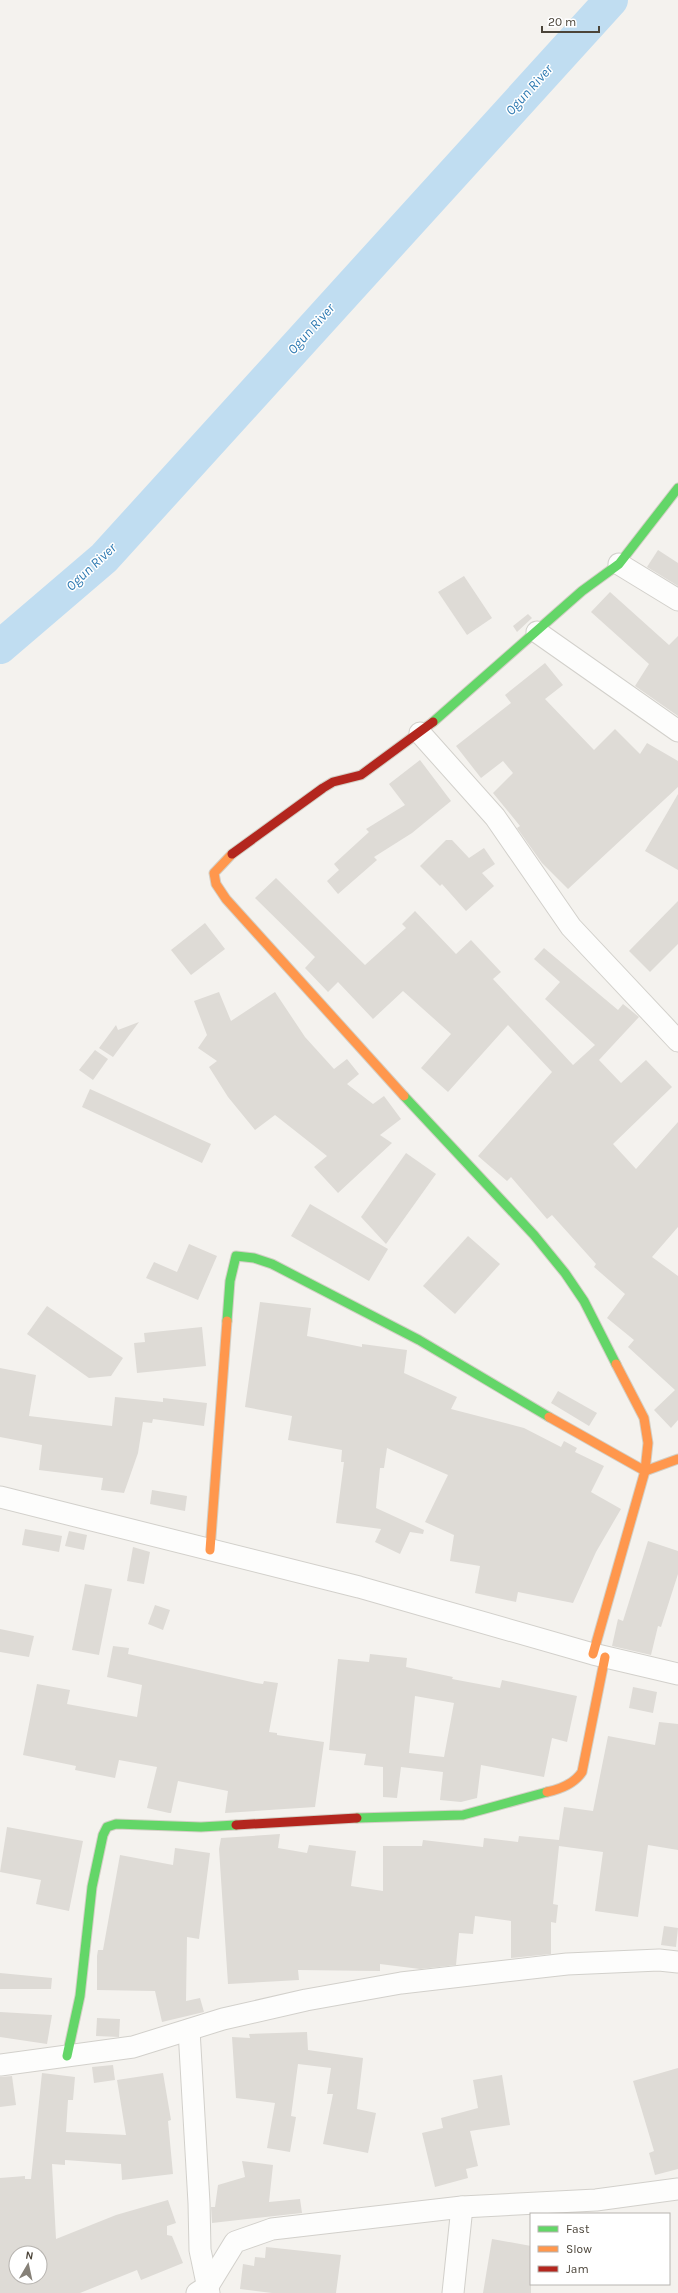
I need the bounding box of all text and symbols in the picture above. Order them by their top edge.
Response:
scale bar [542,8,599,34]
text: 20 m [548,15,576,29]
water label: Ogun River [502,60,557,119]
water label: Ogun River [284,299,339,358]
water label: Ogun River [62,539,121,595]
legend [530,2213,670,2285]
text: Fast [566,2222,590,2236]
text: Slow [566,2242,592,2256]
north arrow [8,2245,48,2285]
text: N [25,2249,34,2263]
text: Jam [566,2262,589,2276]

